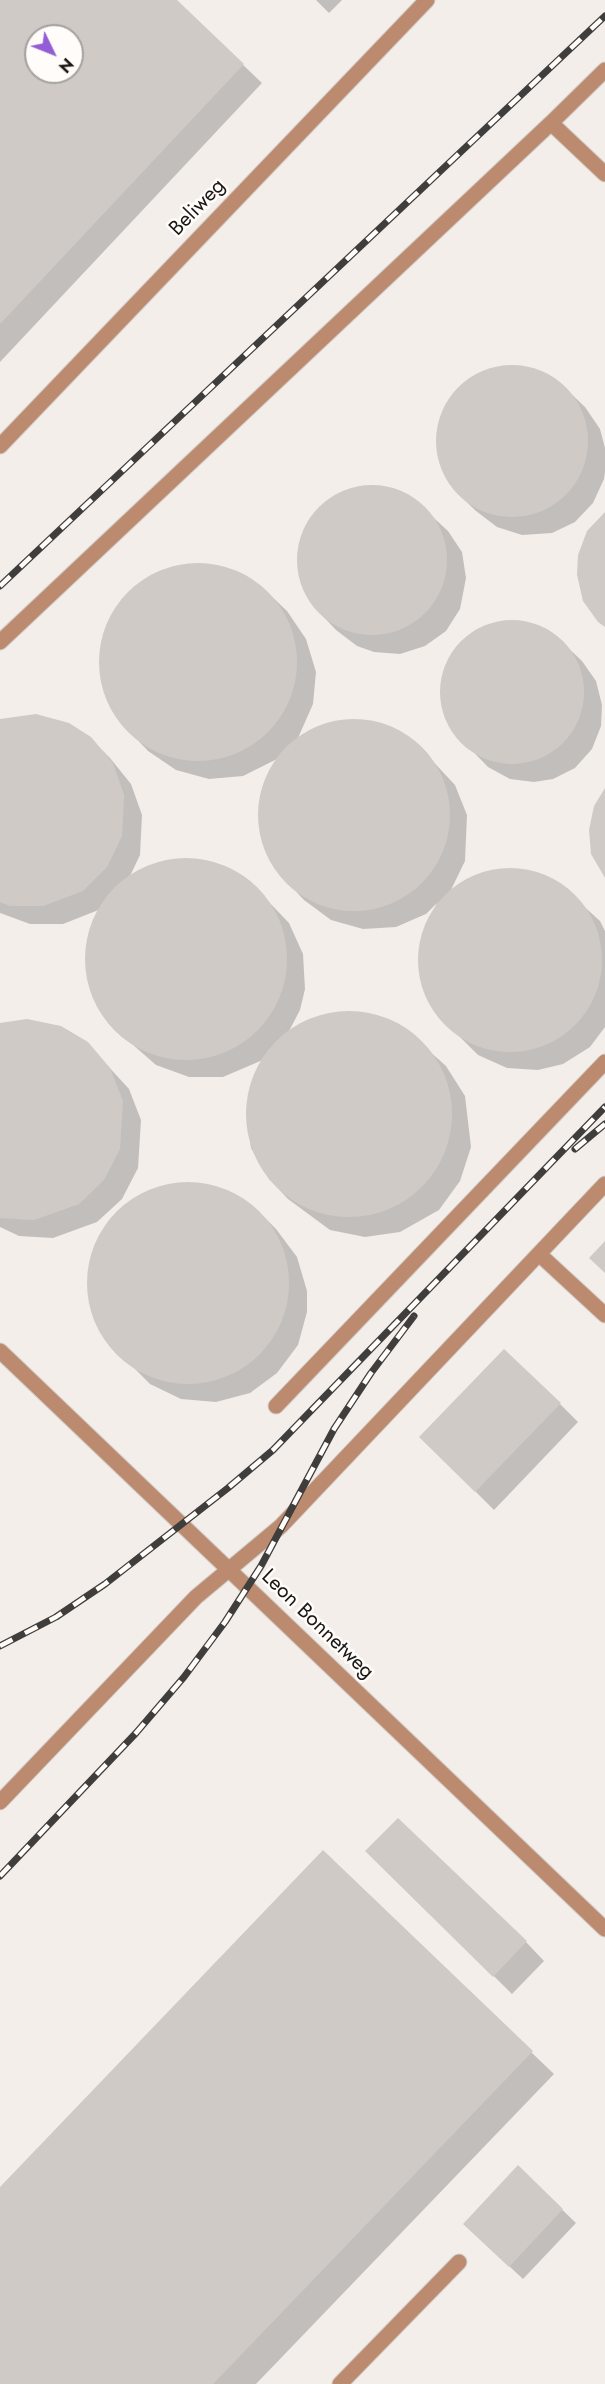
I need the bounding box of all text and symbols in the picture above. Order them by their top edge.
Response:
north arrow [24,24,84,84]
text: N [53,53,79,78]
street label: Beliweg [165,174,231,242]
street label: Leon Bonnetweg [255,1565,379,1685]

